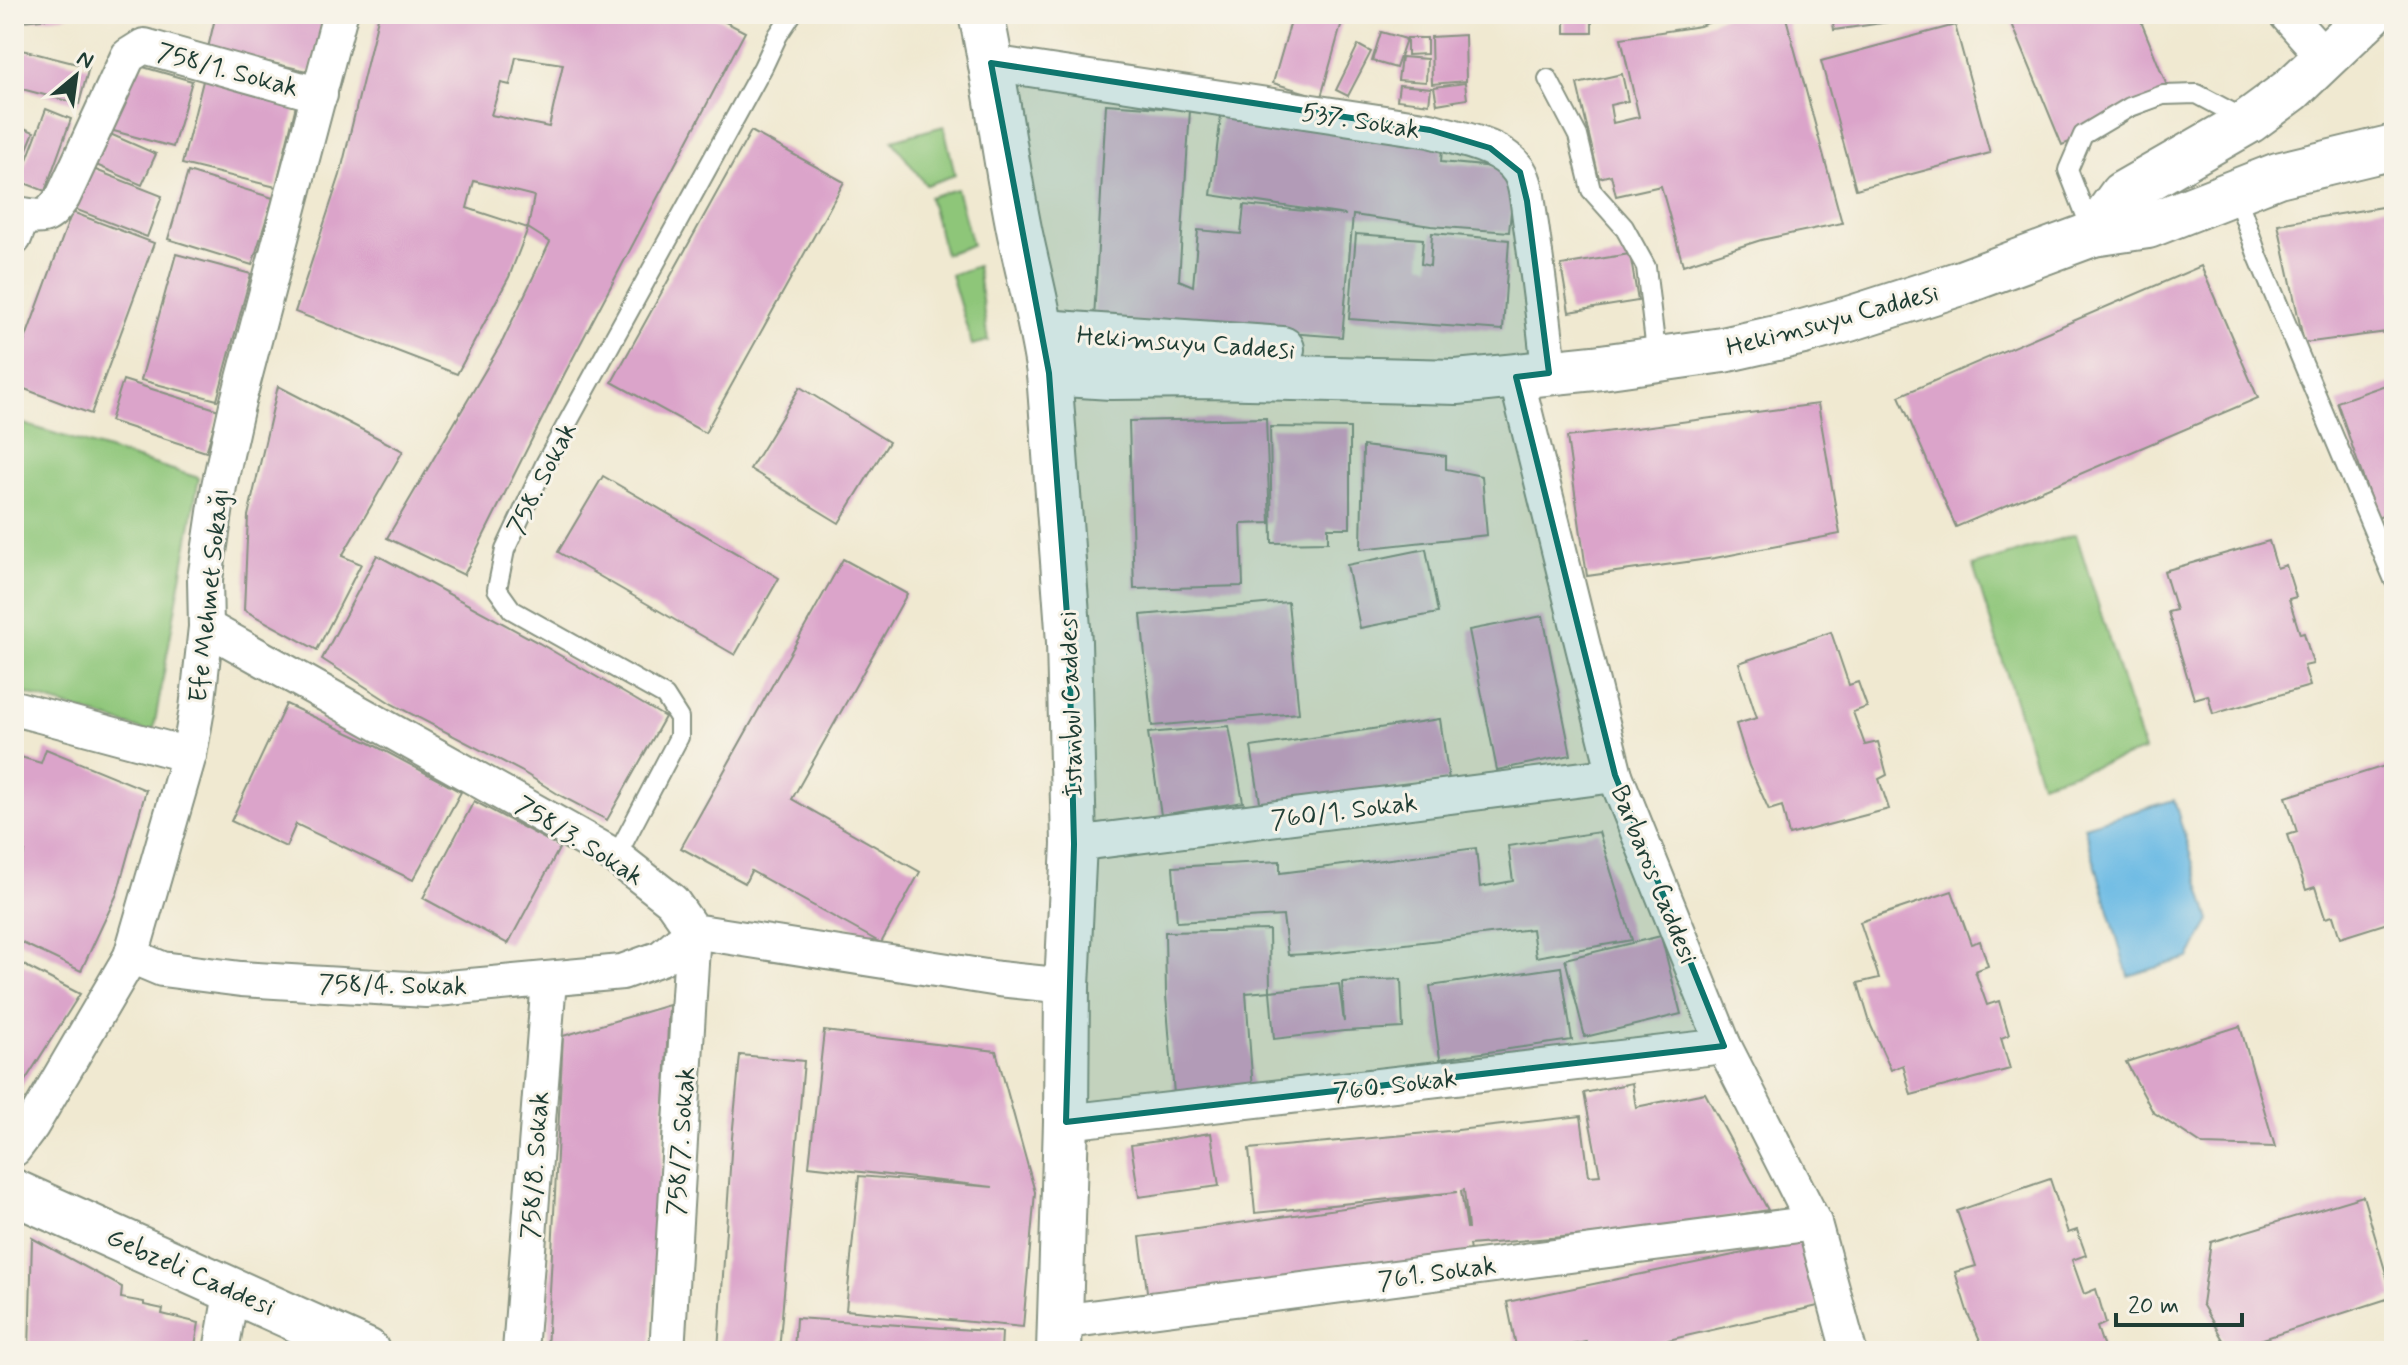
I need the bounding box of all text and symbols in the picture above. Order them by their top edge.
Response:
north arrow [36,36,116,116]
street label: 758/1. Sokak [153,36,302,106]
text: N [72,44,98,76]
street label: 537. Sokak [1299,96,1422,148]
street label: Hekimsuyu Caddesi [1722,276,1943,366]
street label: Hekimsuyu Caddesi [1076,319,1296,369]
street label: 758. Sokak [500,417,586,541]
street label: Efe Mehmet Sokağı [182,486,238,704]
street label: İstanbul Caddesi [1052,610,1092,797]
street label: Barbaros Caddesi [1602,780,1704,969]
street label: 760/1. Sokak [1269,786,1419,838]
street label: 758/3. Sokak [508,789,650,895]
street label: 758/4. Sokak [319,968,468,1004]
street label: 760. Sokak [1332,1062,1459,1110]
street label: 758/7. Sokak [660,1066,704,1217]
street label: 758/8. Sokak [514,1090,558,1240]
street label: Gebzeli Caddesi [101,1221,280,1325]
street label: 761. Sokak [1376,1249,1498,1299]
scale bar [2116,1277,2242,1327]
text: 20 m [2128,1291,2179,1322]

